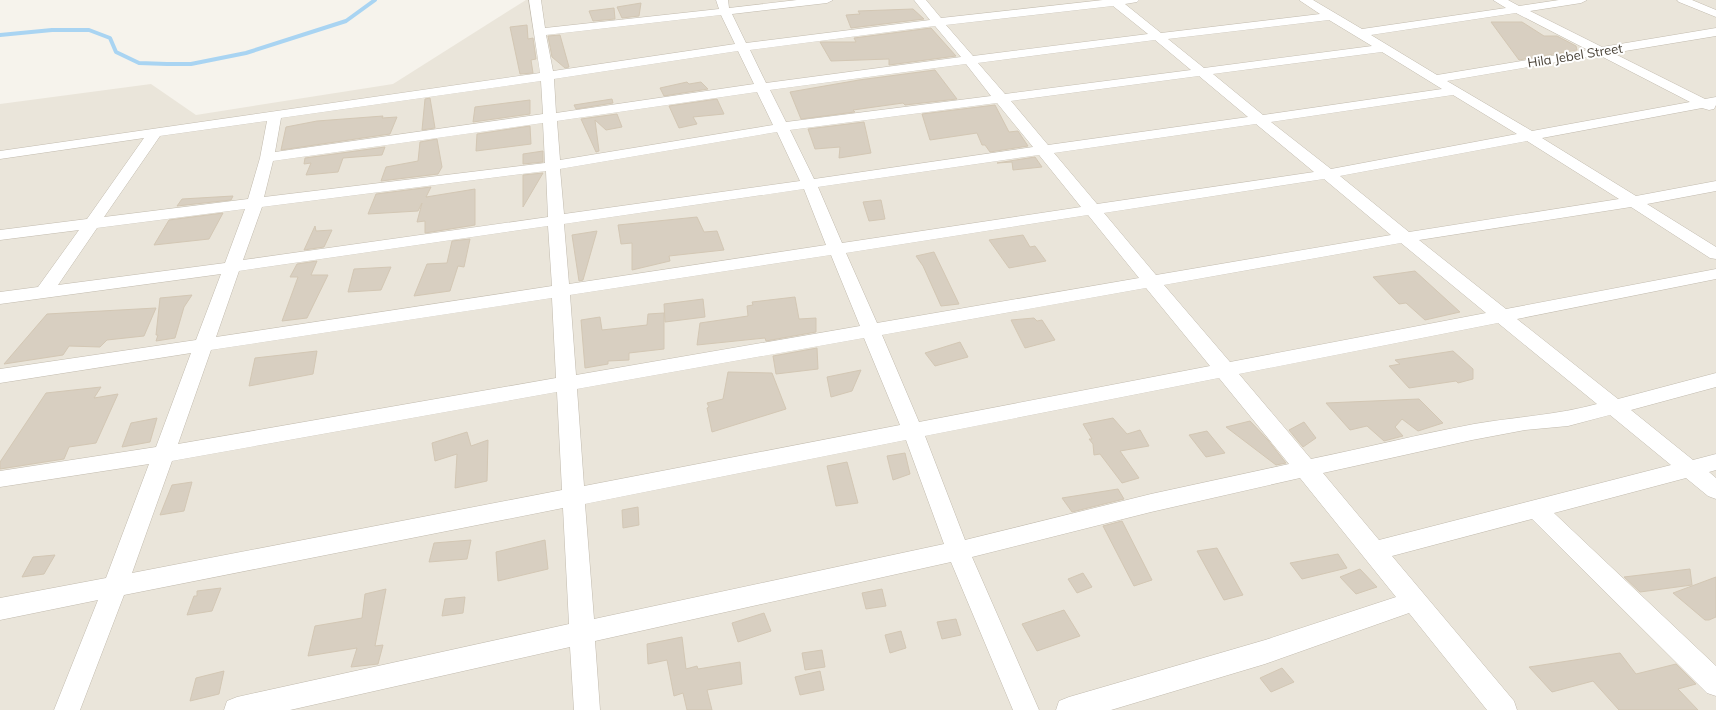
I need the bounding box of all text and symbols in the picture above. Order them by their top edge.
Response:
street label: Hila Jebel Street [1526,40,1624,70]

